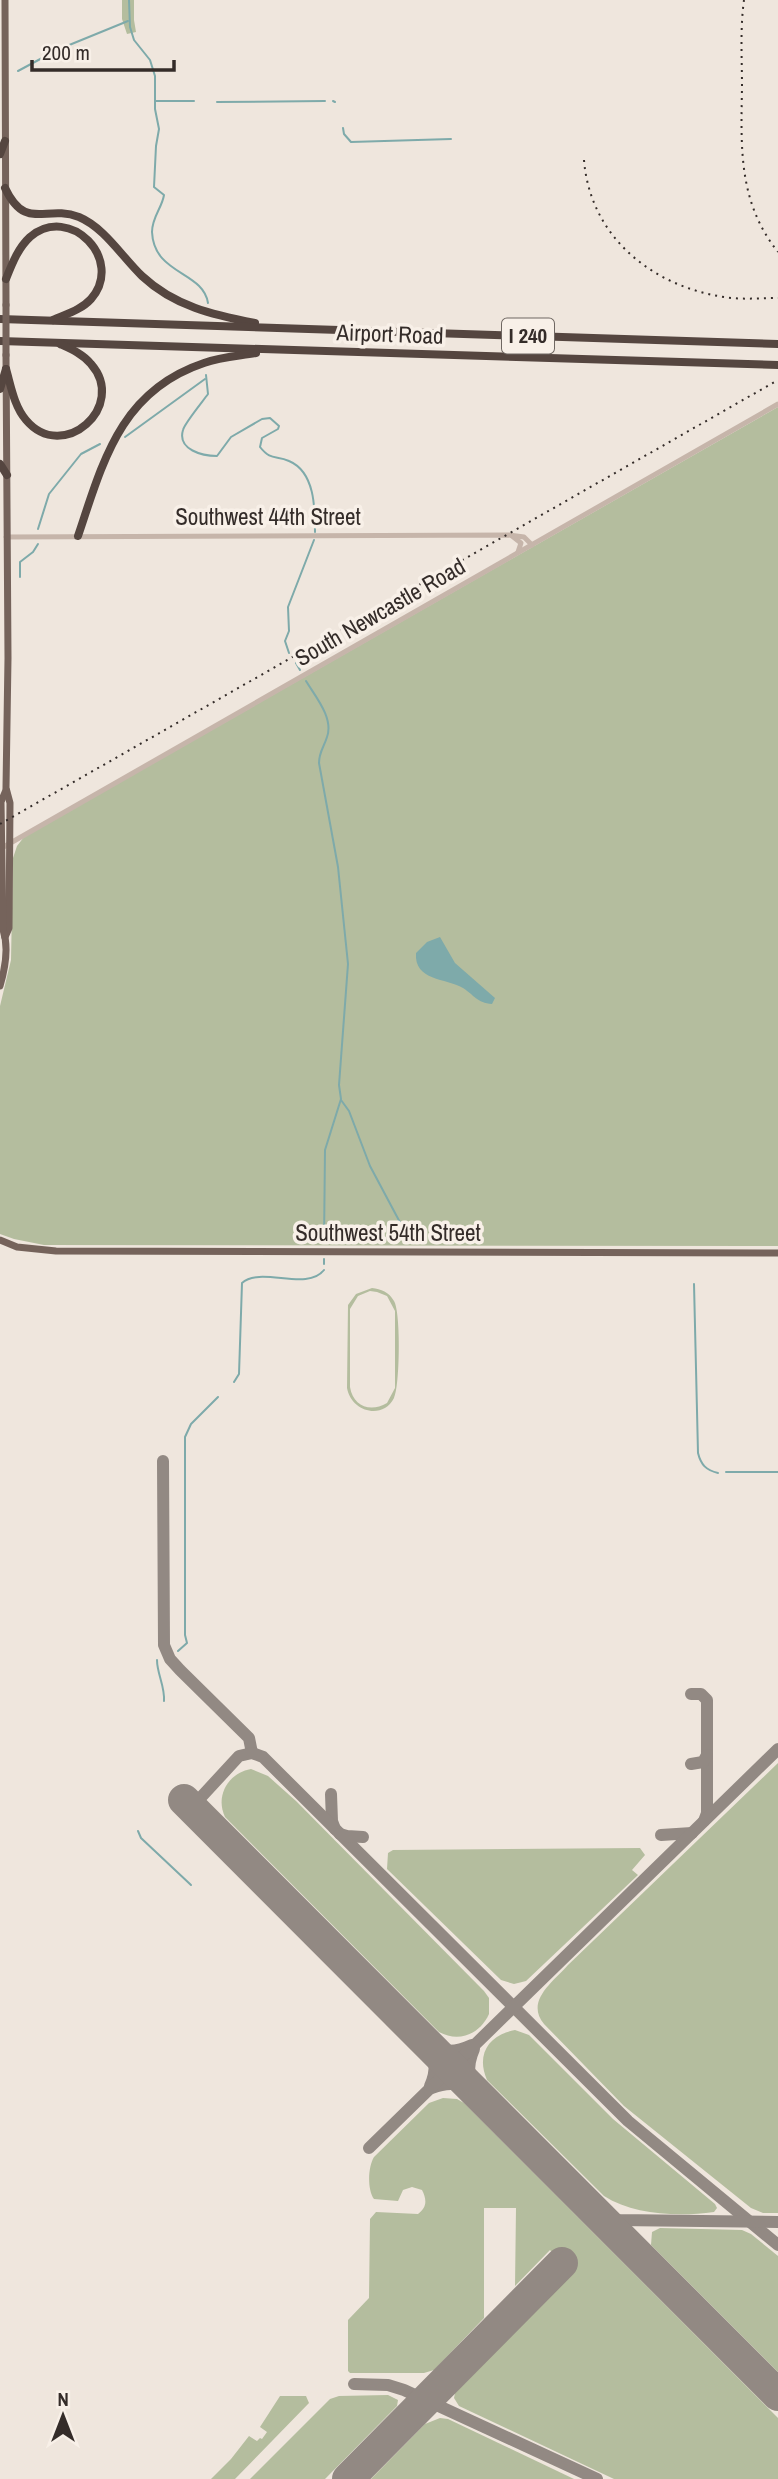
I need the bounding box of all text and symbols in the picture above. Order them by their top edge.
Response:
scale bar [32,28,173,72]
text: 200 m [42,38,90,67]
street label: Airport Road [335,316,444,351]
road number: I 240 [502,318,554,354]
street label: Southwest 44th Street [175,501,361,532]
street label: South Newcastle Road [289,550,471,673]
street label: Southwest 54th Street [295,1217,481,1248]
north arrow [28,2381,98,2451]
text: N [57,2386,69,2412]

